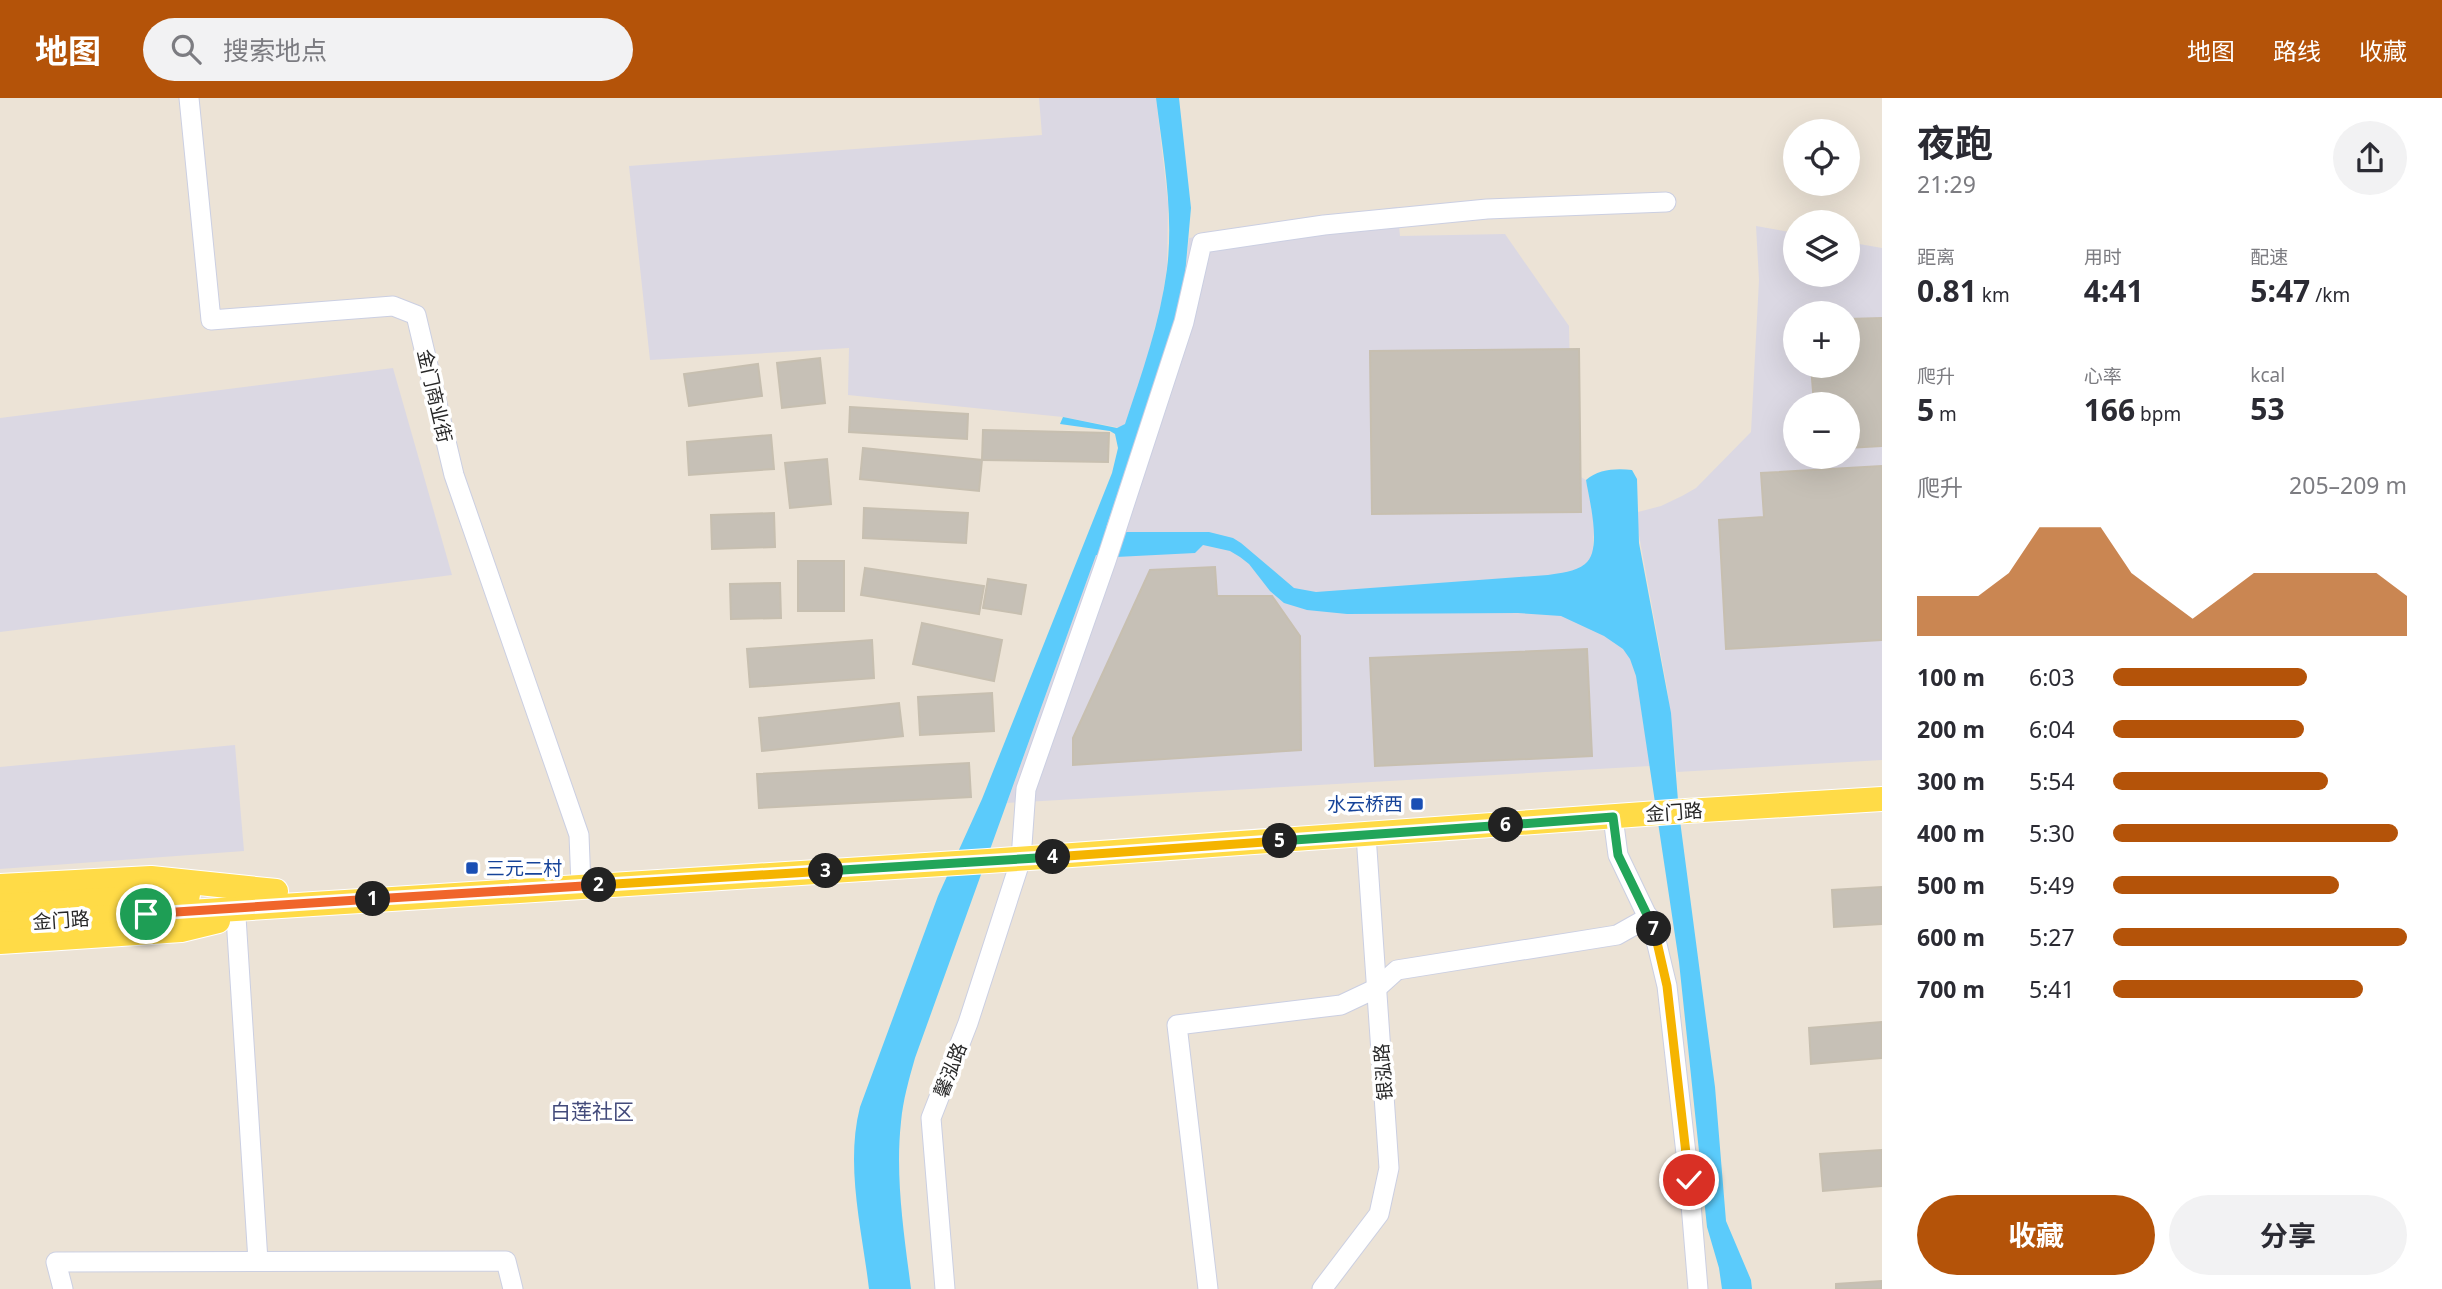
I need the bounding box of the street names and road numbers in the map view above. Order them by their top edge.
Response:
street label: 金门商业街 [412,347,458,445]
street label: 金门路 [1645,797,1703,827]
street label: 金门路 [32,905,90,935]
street label: 馨泓路 [928,1039,972,1101]
street label: 银泓路 [1368,1043,1398,1101]

